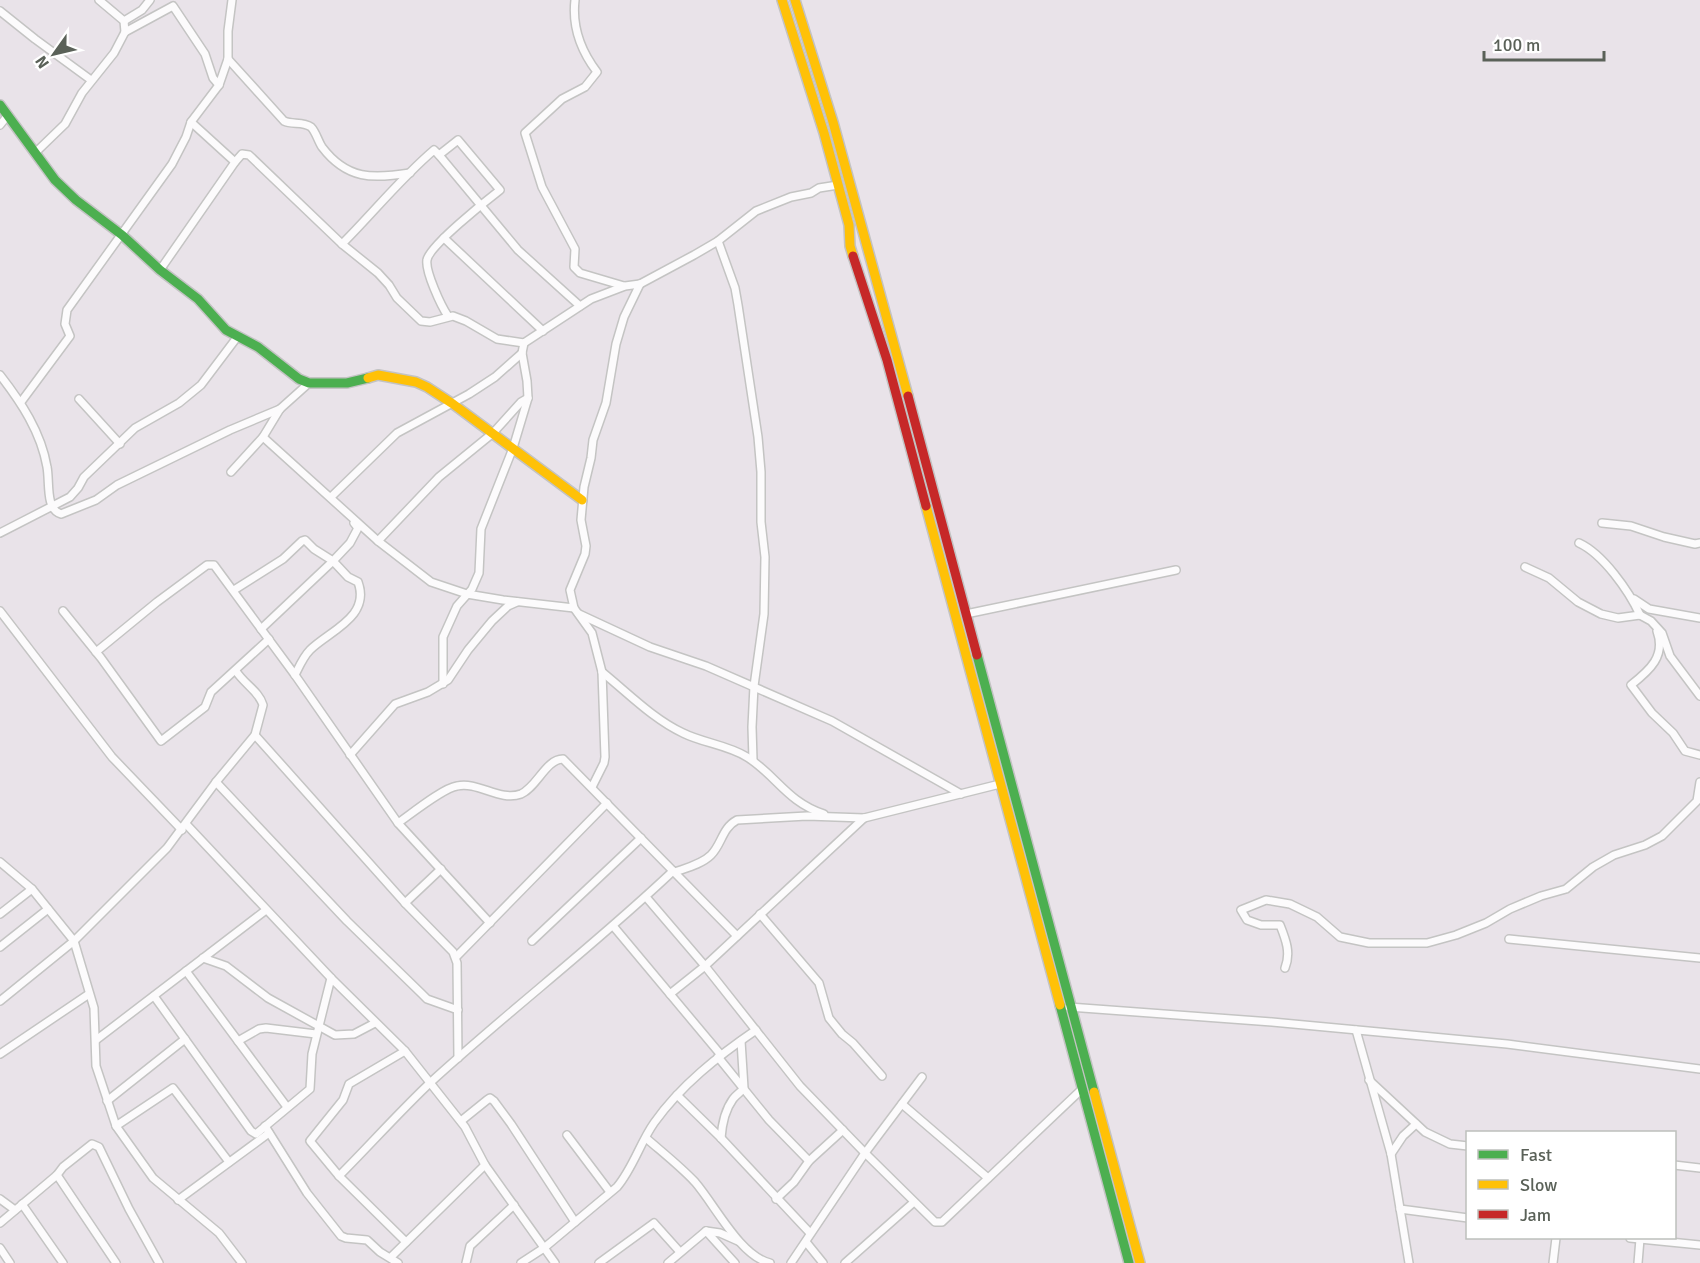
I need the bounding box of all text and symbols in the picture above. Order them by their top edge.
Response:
north arrow [24,24,84,84]
scale bar [1484,24,1604,62]
text: 100 m [1493,34,1540,56]
text: N [31,52,54,72]
legend [1466,1131,1676,1239]
text: Fast [1520,1144,1552,1166]
text: Slow [1520,1174,1557,1196]
text: Jam [1520,1204,1551,1226]

